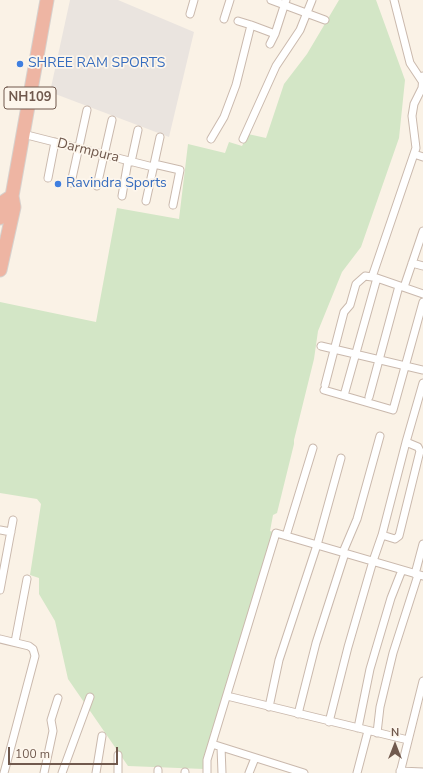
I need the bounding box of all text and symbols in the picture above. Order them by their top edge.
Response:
place label: SHREE RAM SPORTS [28,56,165,72]
marker: SHREE RAM SPORTS [15,59,25,69]
road number: NH109 [4,87,56,109]
street label: Darmpura [55,135,121,167]
place label: Ravindra Sports [66,176,167,192]
marker: Ravindra Sports [53,179,63,189]
north arrow [375,725,415,765]
text: N [391,725,399,740]
scale bar [10,739,120,765]
text: 100 m [15,746,50,762]

